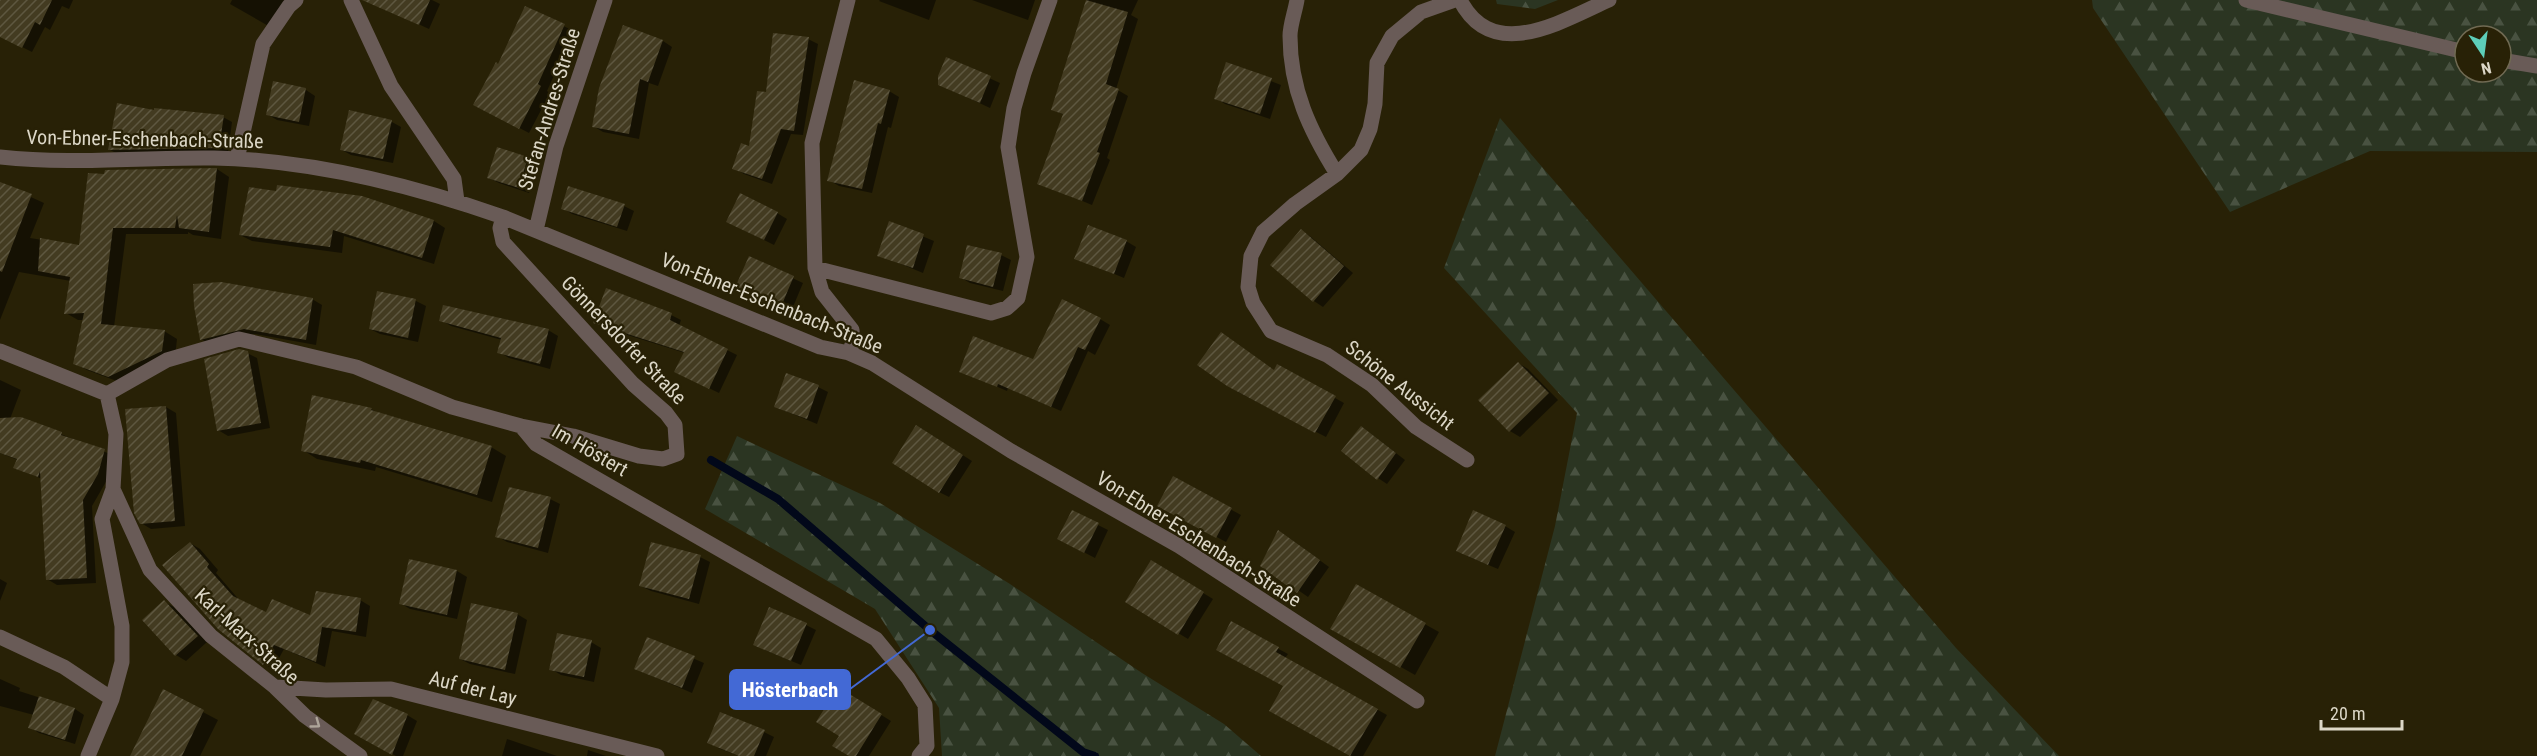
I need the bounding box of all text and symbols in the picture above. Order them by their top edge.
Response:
north arrow [2453,24,2513,84]
street label: Stefan-Andres-Straße [513,25,585,193]
text: N [2479,58,2493,78]
street label: Von-Ebner-Eschenbach-Straße [26,125,264,153]
street label: Von-Ebner-Eschenbach-Straße [658,247,886,359]
street label: Gönnersdorfer Straße [556,271,692,409]
street label: Schöne Aussicht [1341,335,1459,435]
street label: Im Höstert [548,419,632,481]
street label: Von-Ebner-Eschenbach-Straße [1092,466,1306,612]
street label: Karl-Marx-Straße [190,583,304,689]
street label: Auf der Lay [427,666,519,710]
callout: Hösterbach [730,670,850,709]
text: Hösterbach [742,678,838,702]
scale bar [2321,693,2402,731]
text: 20 m [2330,703,2365,724]
one-way arrow [309,717,320,728]

